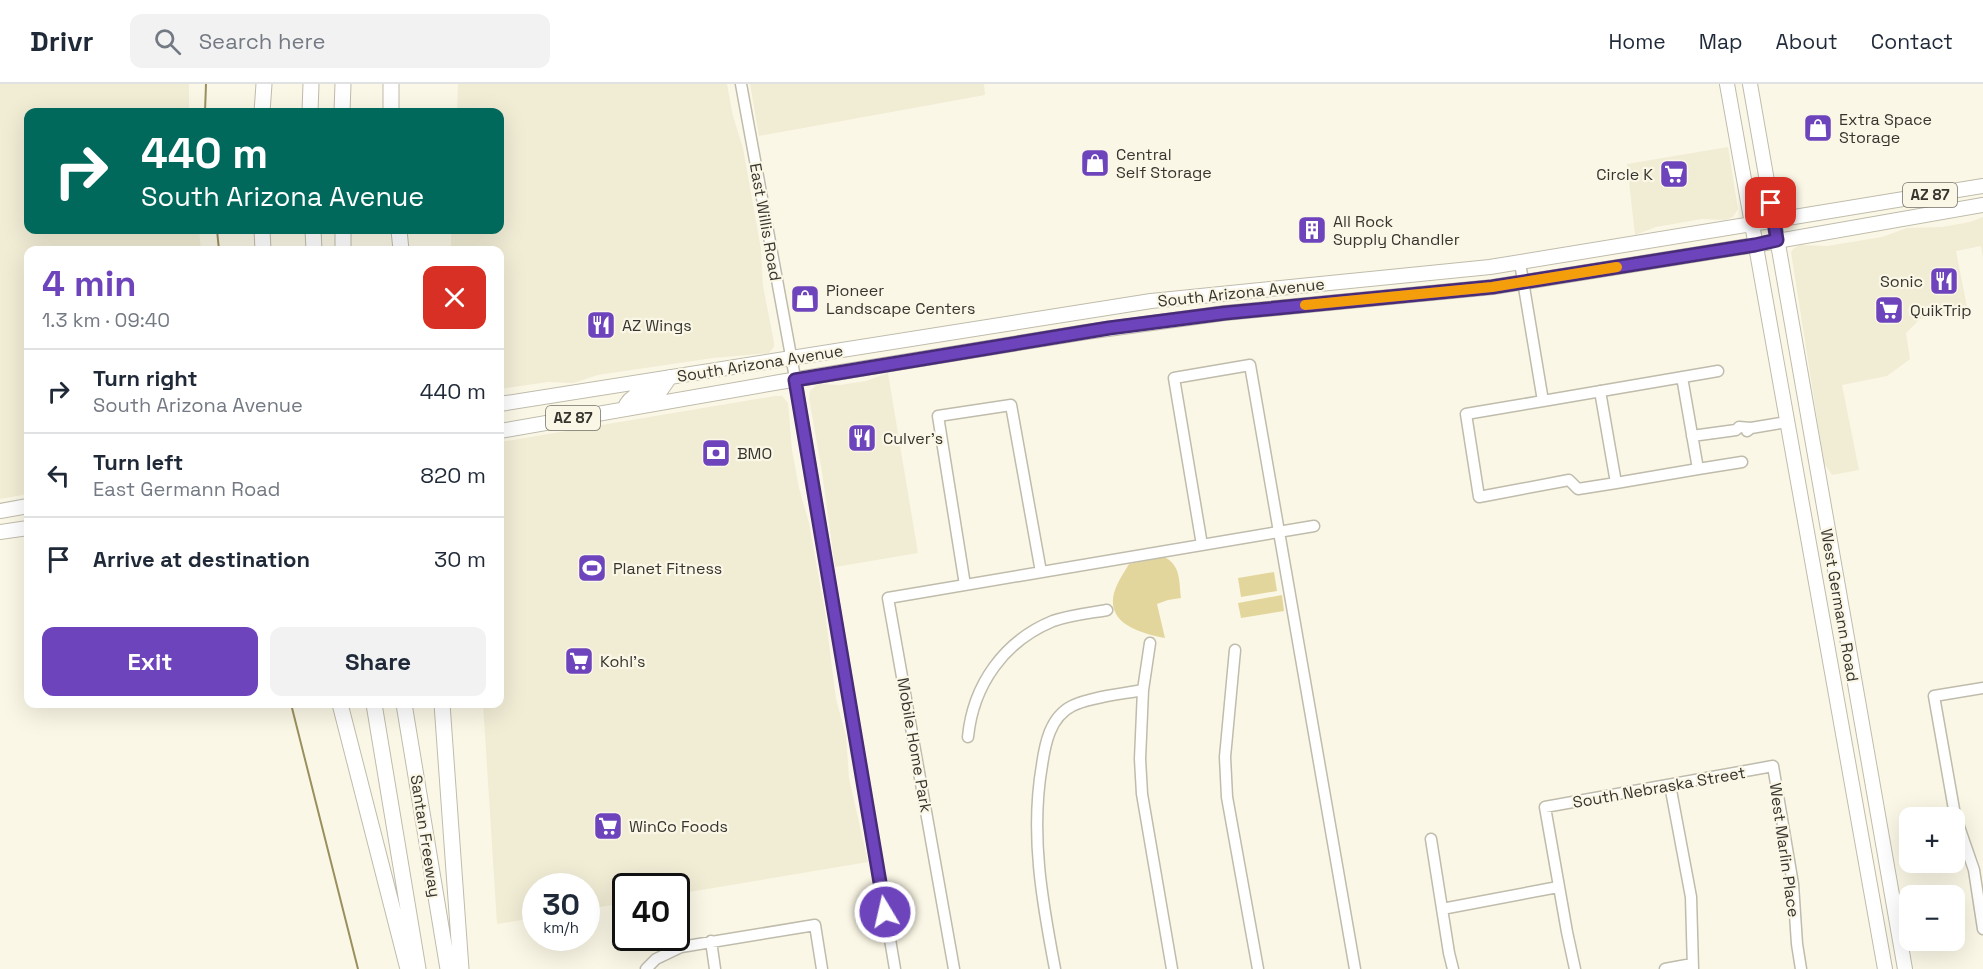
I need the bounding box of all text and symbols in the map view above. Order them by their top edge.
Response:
search box [130,14,550,68]
text: Drivr [30,23,94,59]
icon: search [151,25,184,58]
text: Search here [199,27,325,55]
text: Home [1608,28,1666,55]
text: Map [1699,28,1743,55]
text: About [1776,28,1838,55]
text: Contact [1871,28,1953,55]
place label: Extra Space Storage [1839,109,1932,148]
shop icon: Extra Space Storage [1802,112,1834,144]
text: 440 m [141,127,268,180]
icon: right [42,132,120,210]
place label: Central Self Storage [1116,144,1212,183]
shop icon: Central Self Storage [1079,147,1111,179]
supermarket icon: Circle K [1658,158,1690,190]
street label: East Willis Road [745,162,786,283]
place label: Circle K [1596,164,1653,185]
pin [1745,177,1796,228]
text: South Arizona Avenue [141,179,424,214]
road number: AZ 87 [1903,183,1957,207]
icon: arrive [1754,186,1787,219]
place label: All Rock Supply Chandler [1333,211,1460,250]
building icon: All Rock Supply Chandler [1296,214,1328,246]
text: 4 min [42,261,137,307]
restaurant icon: Sonic [1928,265,1960,297]
button: close [423,266,486,329]
place label: Sonic [1880,271,1923,292]
street label: South Arizona Avenue [1156,273,1326,312]
place label: Pioneer Landscape Centers [826,280,975,319]
shop icon: Pioneer Landscape Centers [789,283,821,315]
supermarket icon: QuikTrip [1873,294,1905,326]
place label: QuikTrip [1910,300,1971,321]
text: 1.3 km · 09:40 [42,307,170,333]
restaurant icon: AZ Wings [585,309,617,341]
place label: AZ Wings [622,315,692,336]
street label: South Arizona Avenue [676,340,845,387]
text: Turn right [93,364,198,392]
icon: right [42,375,75,408]
text: 440 m [420,377,486,405]
text: South Arizona Avenue [93,392,303,418]
road number: AZ 87 [546,406,600,430]
restaurant icon: Culver's [846,422,878,454]
place label: Culver's [883,428,943,449]
bank icon: BMO [700,437,732,469]
place label: BMO [737,443,772,464]
text: Turn left [93,448,183,476]
icon: left [42,459,75,492]
text: 820 m [420,461,486,489]
text: East Germann Road [93,476,280,502]
street label: West Germann Road [1816,527,1863,683]
icon: arrive [42,543,75,576]
text: Arrive at destination [93,545,310,573]
text: 30 m [434,545,486,573]
sports icon: Planet Fitness [576,552,608,584]
place label: Planet Fitness [613,558,722,579]
button: Exit [42,627,258,696]
button: Share [270,627,486,696]
supermarket icon: Kohl's [563,645,595,677]
place label: Kohl's [600,651,645,672]
street label: Mobile Home Park [892,676,937,814]
street label: South Nebraska Street [1571,762,1747,813]
street label: Santan Freeway [405,773,446,899]
street label: West Marlin Place [1765,782,1804,919]
map controls [1899,807,1965,951]
button: + [1899,807,1965,873]
supermarket icon: WinCo Foods [592,810,624,842]
place label: WinCo Foods [629,816,728,837]
speed limit sign: 40 [612,873,690,951]
position arrow [853,880,917,944]
text: 30 [542,885,580,924]
button: − [1899,885,1965,951]
text: km/h [543,918,579,937]

